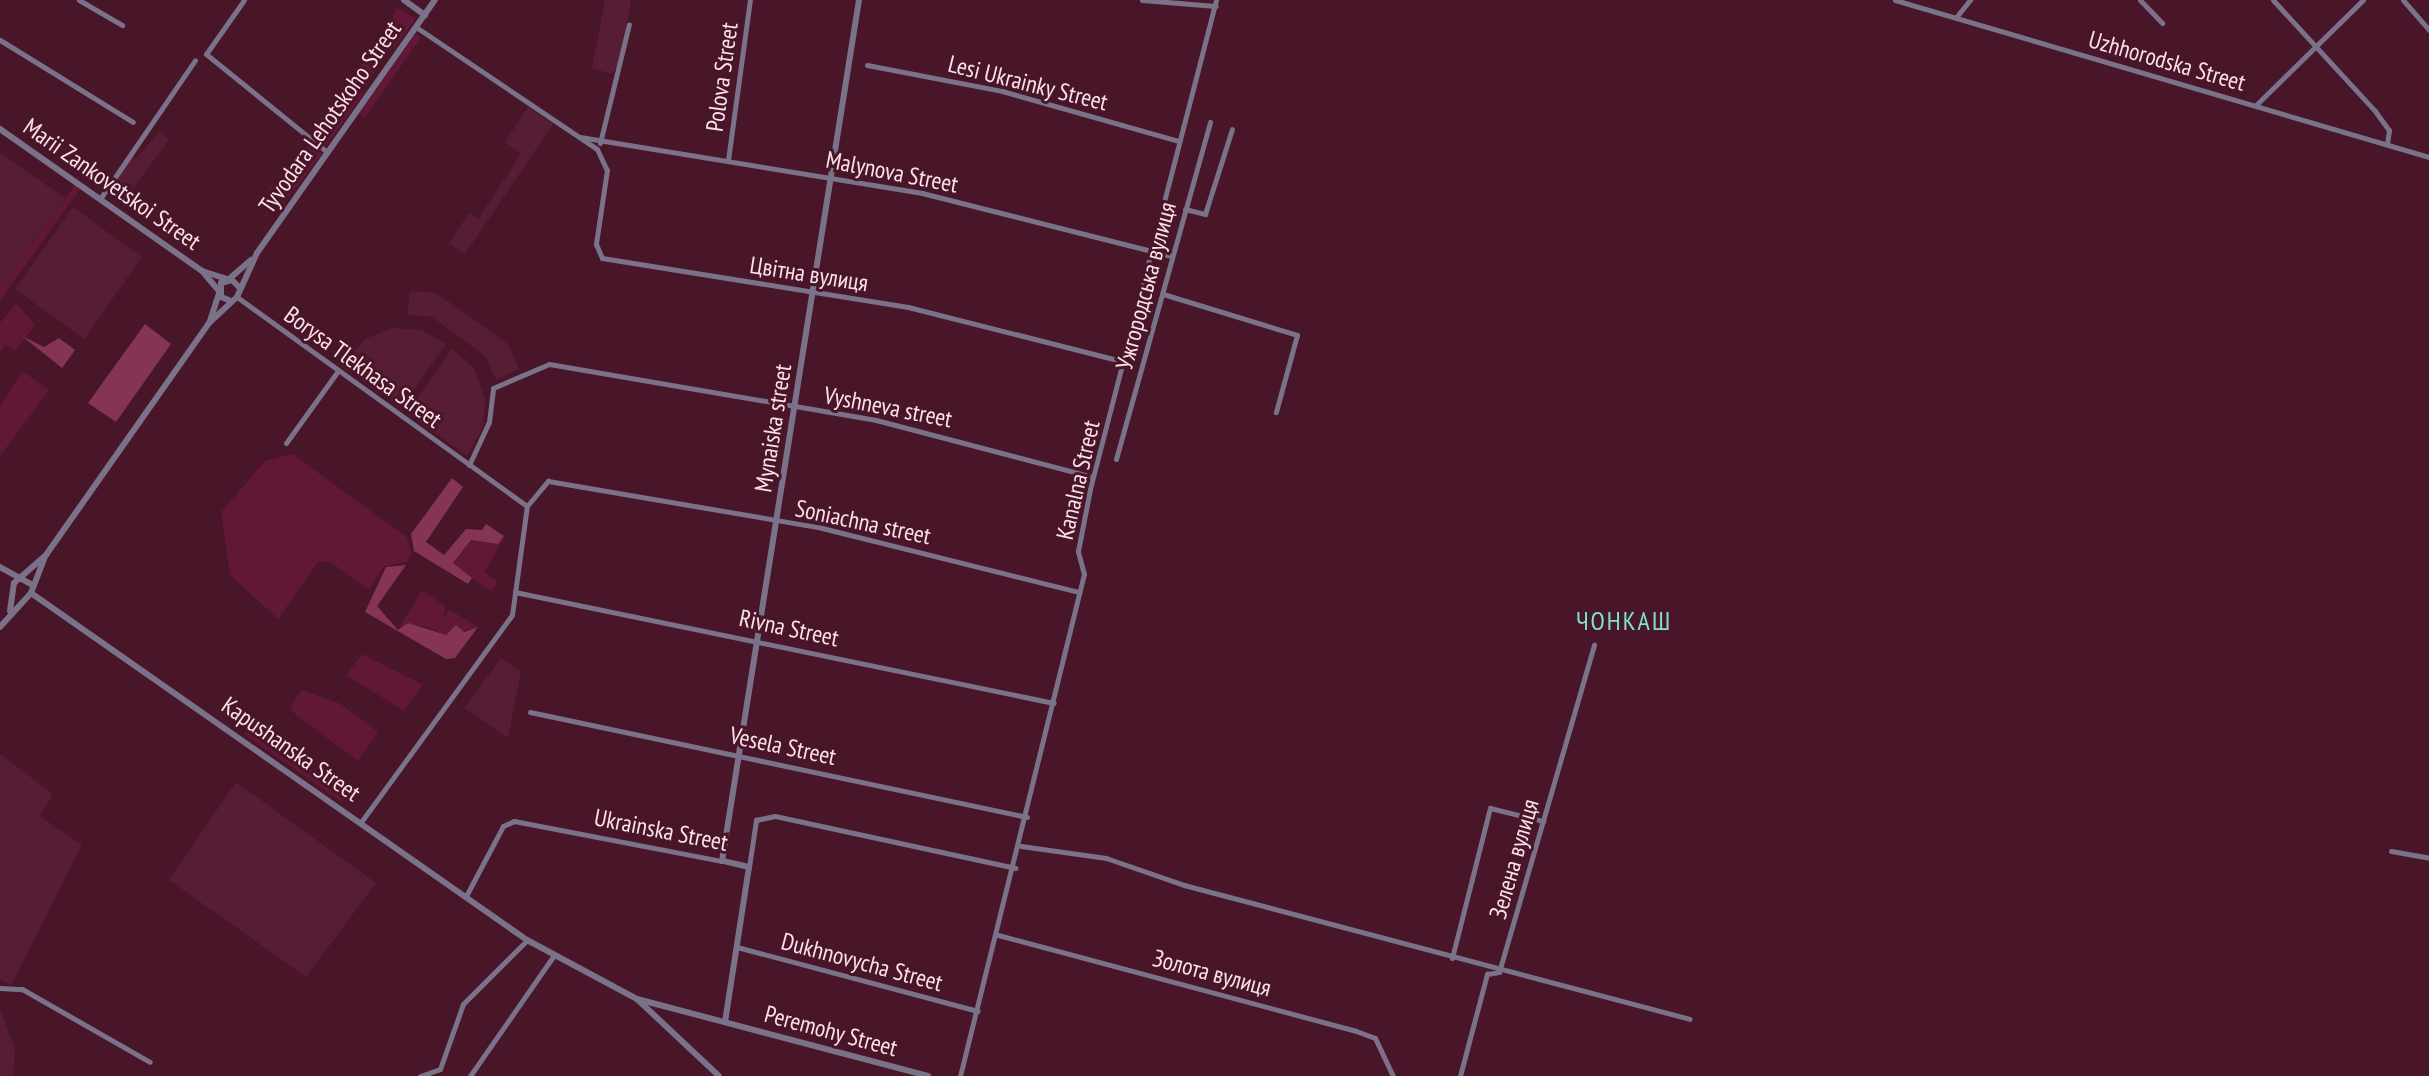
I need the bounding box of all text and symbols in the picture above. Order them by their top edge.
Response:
street label: Tyvodara Lehotskoho Street [253,15,407,219]
street label: Polova Street [700,21,744,133]
street label: Uzhhorodska Street [2085,25,2249,97]
street label: Lesi Ukrainky Street [945,49,1111,117]
street label: Marii Zankovetskoi Street [18,112,206,256]
street label: Malynova Street [824,145,960,199]
street label: Ужгородська вулиця [1110,199,1182,373]
street label: Цвітна вулиця [748,250,870,298]
street label: Borysa Tlekhasa Street [278,300,448,434]
street label: Mynaiska street [749,362,797,494]
street label: Vyshneva street [821,380,955,434]
street label: Kanalna Street [1050,418,1106,542]
street label: Soniachna street [793,494,933,550]
street label: Rivna Street [737,603,841,653]
district label: ЧОНКАШ [1577,605,1671,637]
street label: Kapushanska Street [216,691,366,807]
street label: Vesela Street [727,721,839,771]
street label: Зелена вулиця [1483,796,1545,922]
street label: Ukrainska Street [592,803,730,857]
street label: Dukhnovycha Street [778,927,946,997]
street label: Золота вулиця [1150,943,1274,1003]
street label: Peremohy Street [761,999,901,1063]

